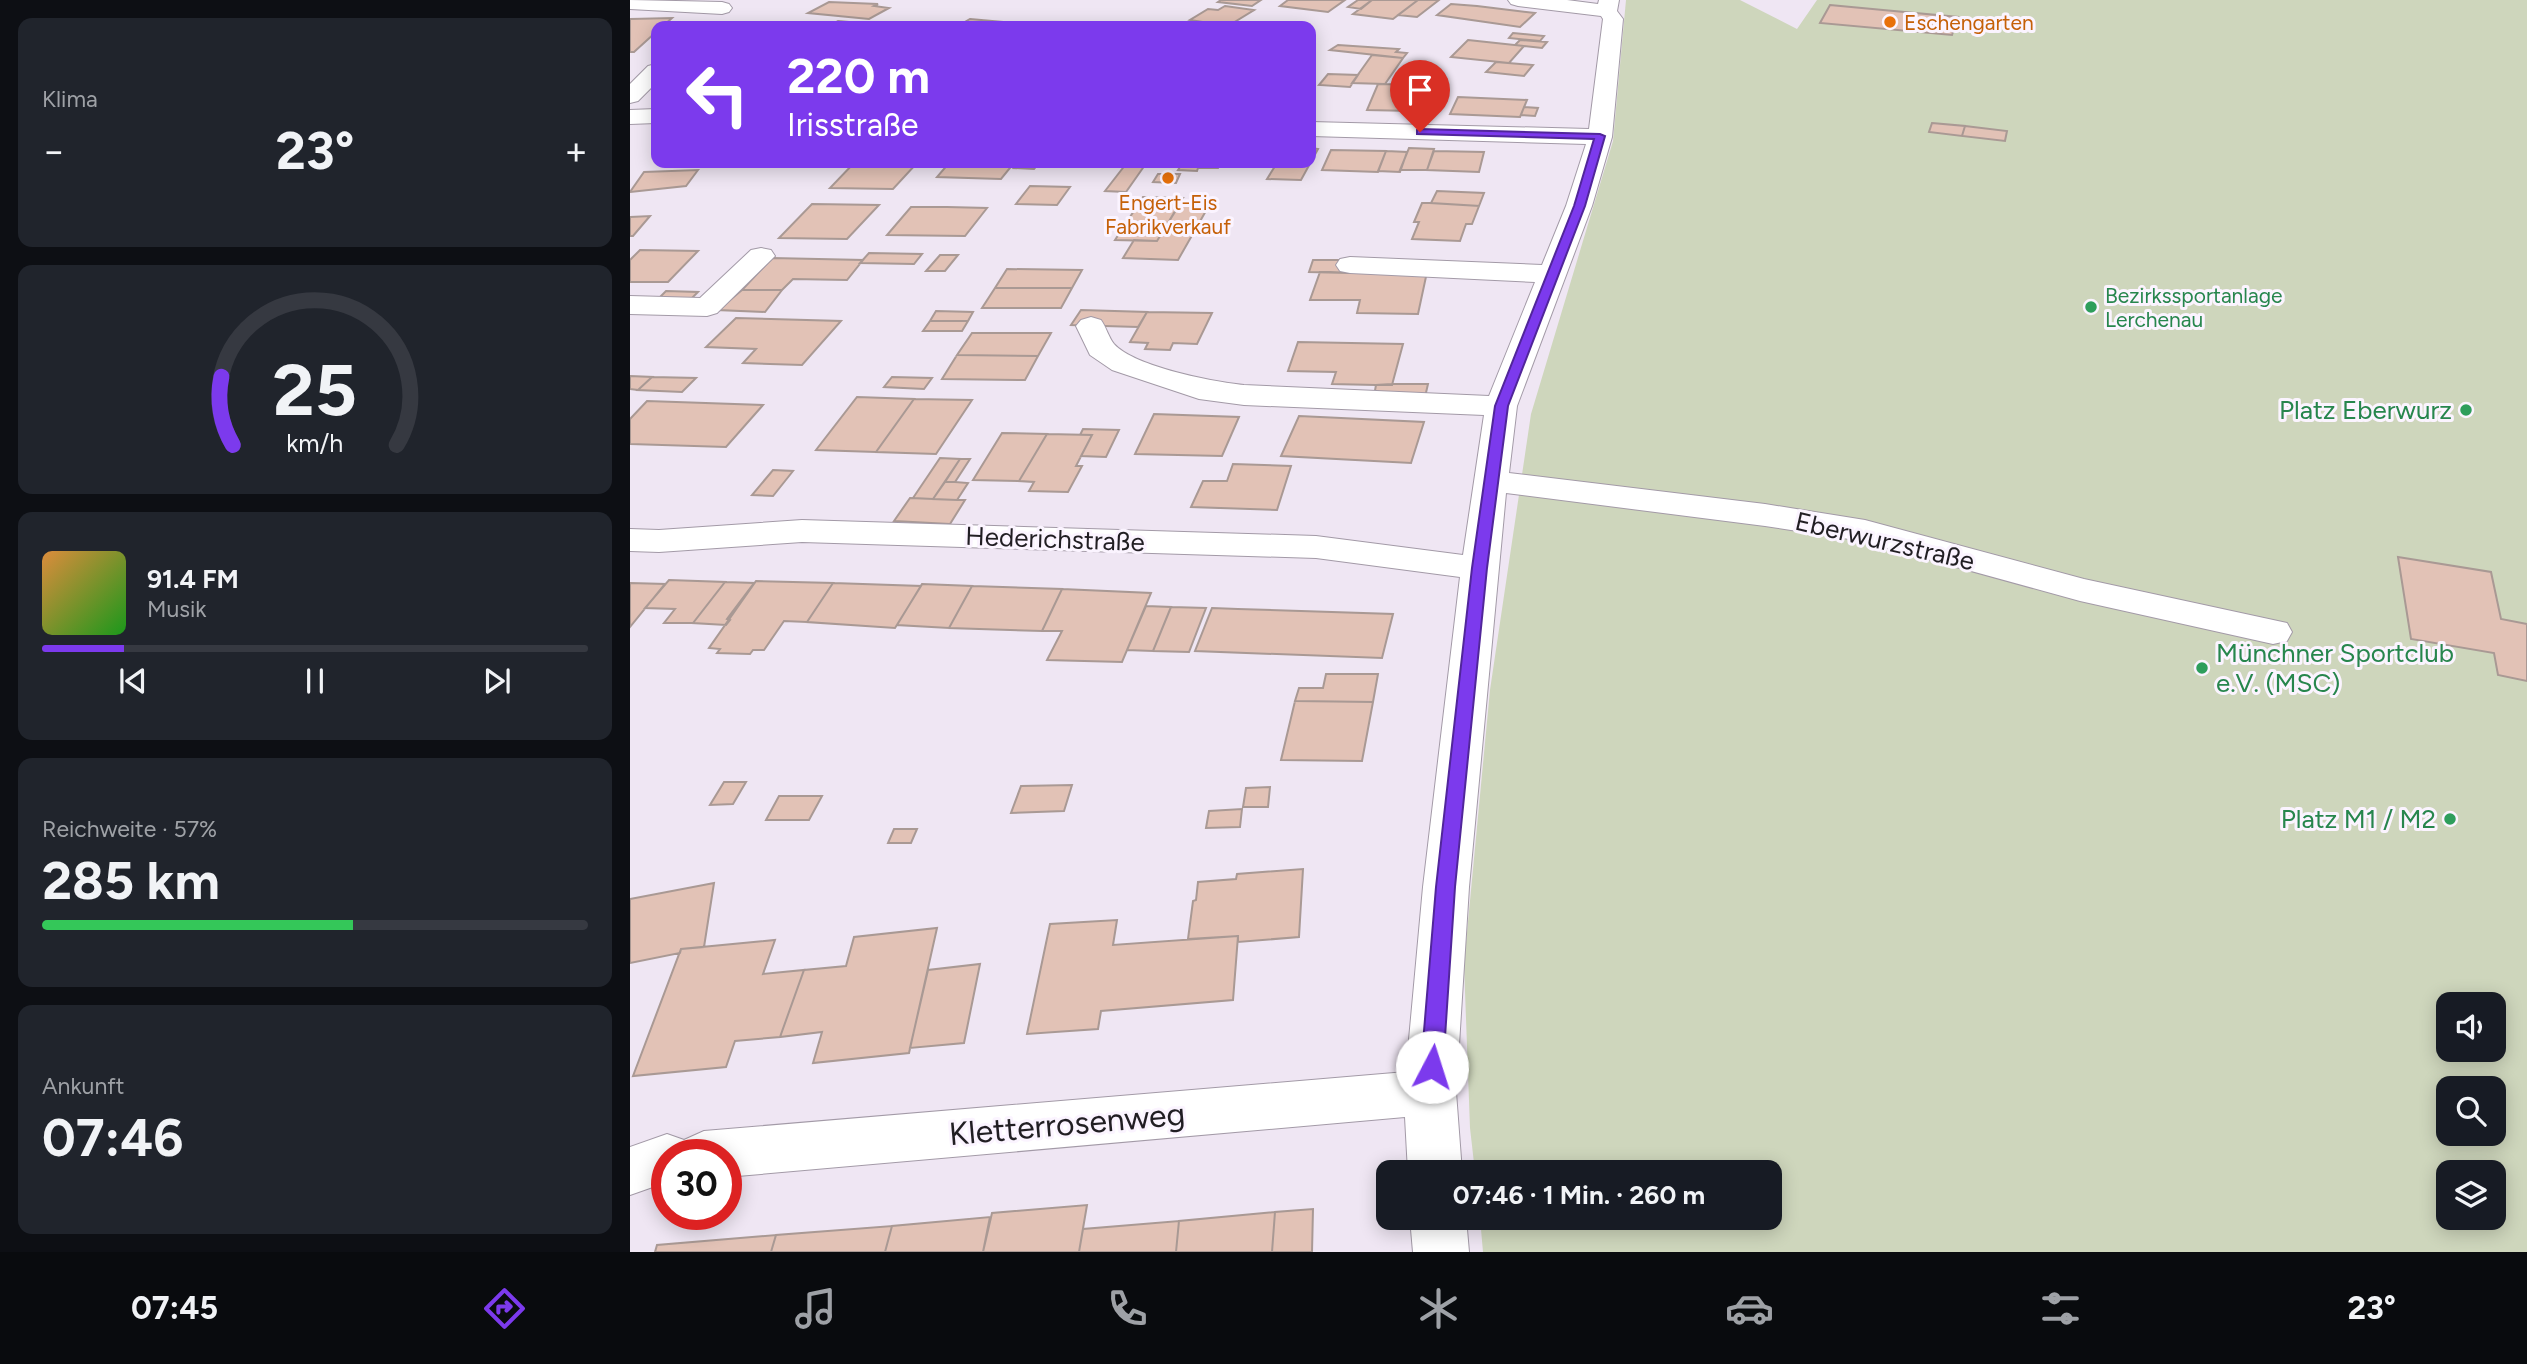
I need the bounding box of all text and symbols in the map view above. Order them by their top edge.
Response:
place label: Eschengarten [1904,10,2034,35]
marker: Eschengarten [1882,14,1898,30]
text: 220 m [787,46,930,105]
icon: left [672,49,763,140]
pin [1390,60,1450,132]
icon: arrive [1401,71,1439,109]
text: Klima [42,85,98,113]
text: Irisstraße [787,106,918,144]
text: 23° [276,120,354,182]
text: − [42,128,66,174]
text: + [564,128,588,174]
marker: Engert-Eis Fabrikverkauf [1160,170,1176,186]
place label: Engert-Eis Fabrikverkauf [1105,190,1231,239]
place label: Bezirkssportanlage Lerchenau [2105,283,2282,332]
marker: Bezirkssportanlage Lerchenau [2083,299,2099,315]
text: 25 [273,347,357,434]
place label: Platz Eberwurz [2279,394,2452,426]
marker: Platz Eberwurz [2458,402,2474,418]
text: km/h [286,428,344,458]
street label: Eberwurzstraße [1792,505,1978,577]
street label: Hederichstraße [965,520,1145,558]
text: 91.4 FM [147,563,239,595]
text: Musik [147,595,207,623]
place label: Münchner Sportclub e.V. (MSC) [2216,637,2454,699]
marker: Münchner Sportclub e.V. (MSC) [2194,660,2210,676]
icon: previous [114,662,152,700]
icon: pause [296,662,334,700]
icon: next [478,662,516,700]
place label: Platz M1 / M2 [2281,803,2436,835]
marker: Platz M1 / M2 [2442,811,2458,827]
text: Reichweite · 57% [42,815,217,843]
text: 285 km [42,850,220,912]
map controls [2436,992,2506,1230]
button: sound [2436,992,2506,1062]
position arrow [1395,1030,1469,1104]
text: Ankunft [42,1072,124,1100]
button: search [2436,1076,2506,1146]
street label: Kletterrosenweg [947,1095,1187,1153]
text: 07:46 [42,1107,183,1169]
speed limit sign: 30 [651,1139,742,1230]
button: layers [2436,1160,2506,1230]
text: 07:46 · 1 Min. · 260 m [1453,1179,1705,1211]
icon: directions [480,1284,529,1333]
icon: music [791,1284,840,1333]
icon: phone [1103,1284,1152,1333]
icon: climate [1414,1284,1463,1333]
icon: car [1725,1284,1774,1333]
icon: filters [2036,1284,2085,1333]
text: 07:45 [131,1289,218,1327]
text: 23° [2347,1289,2396,1327]

